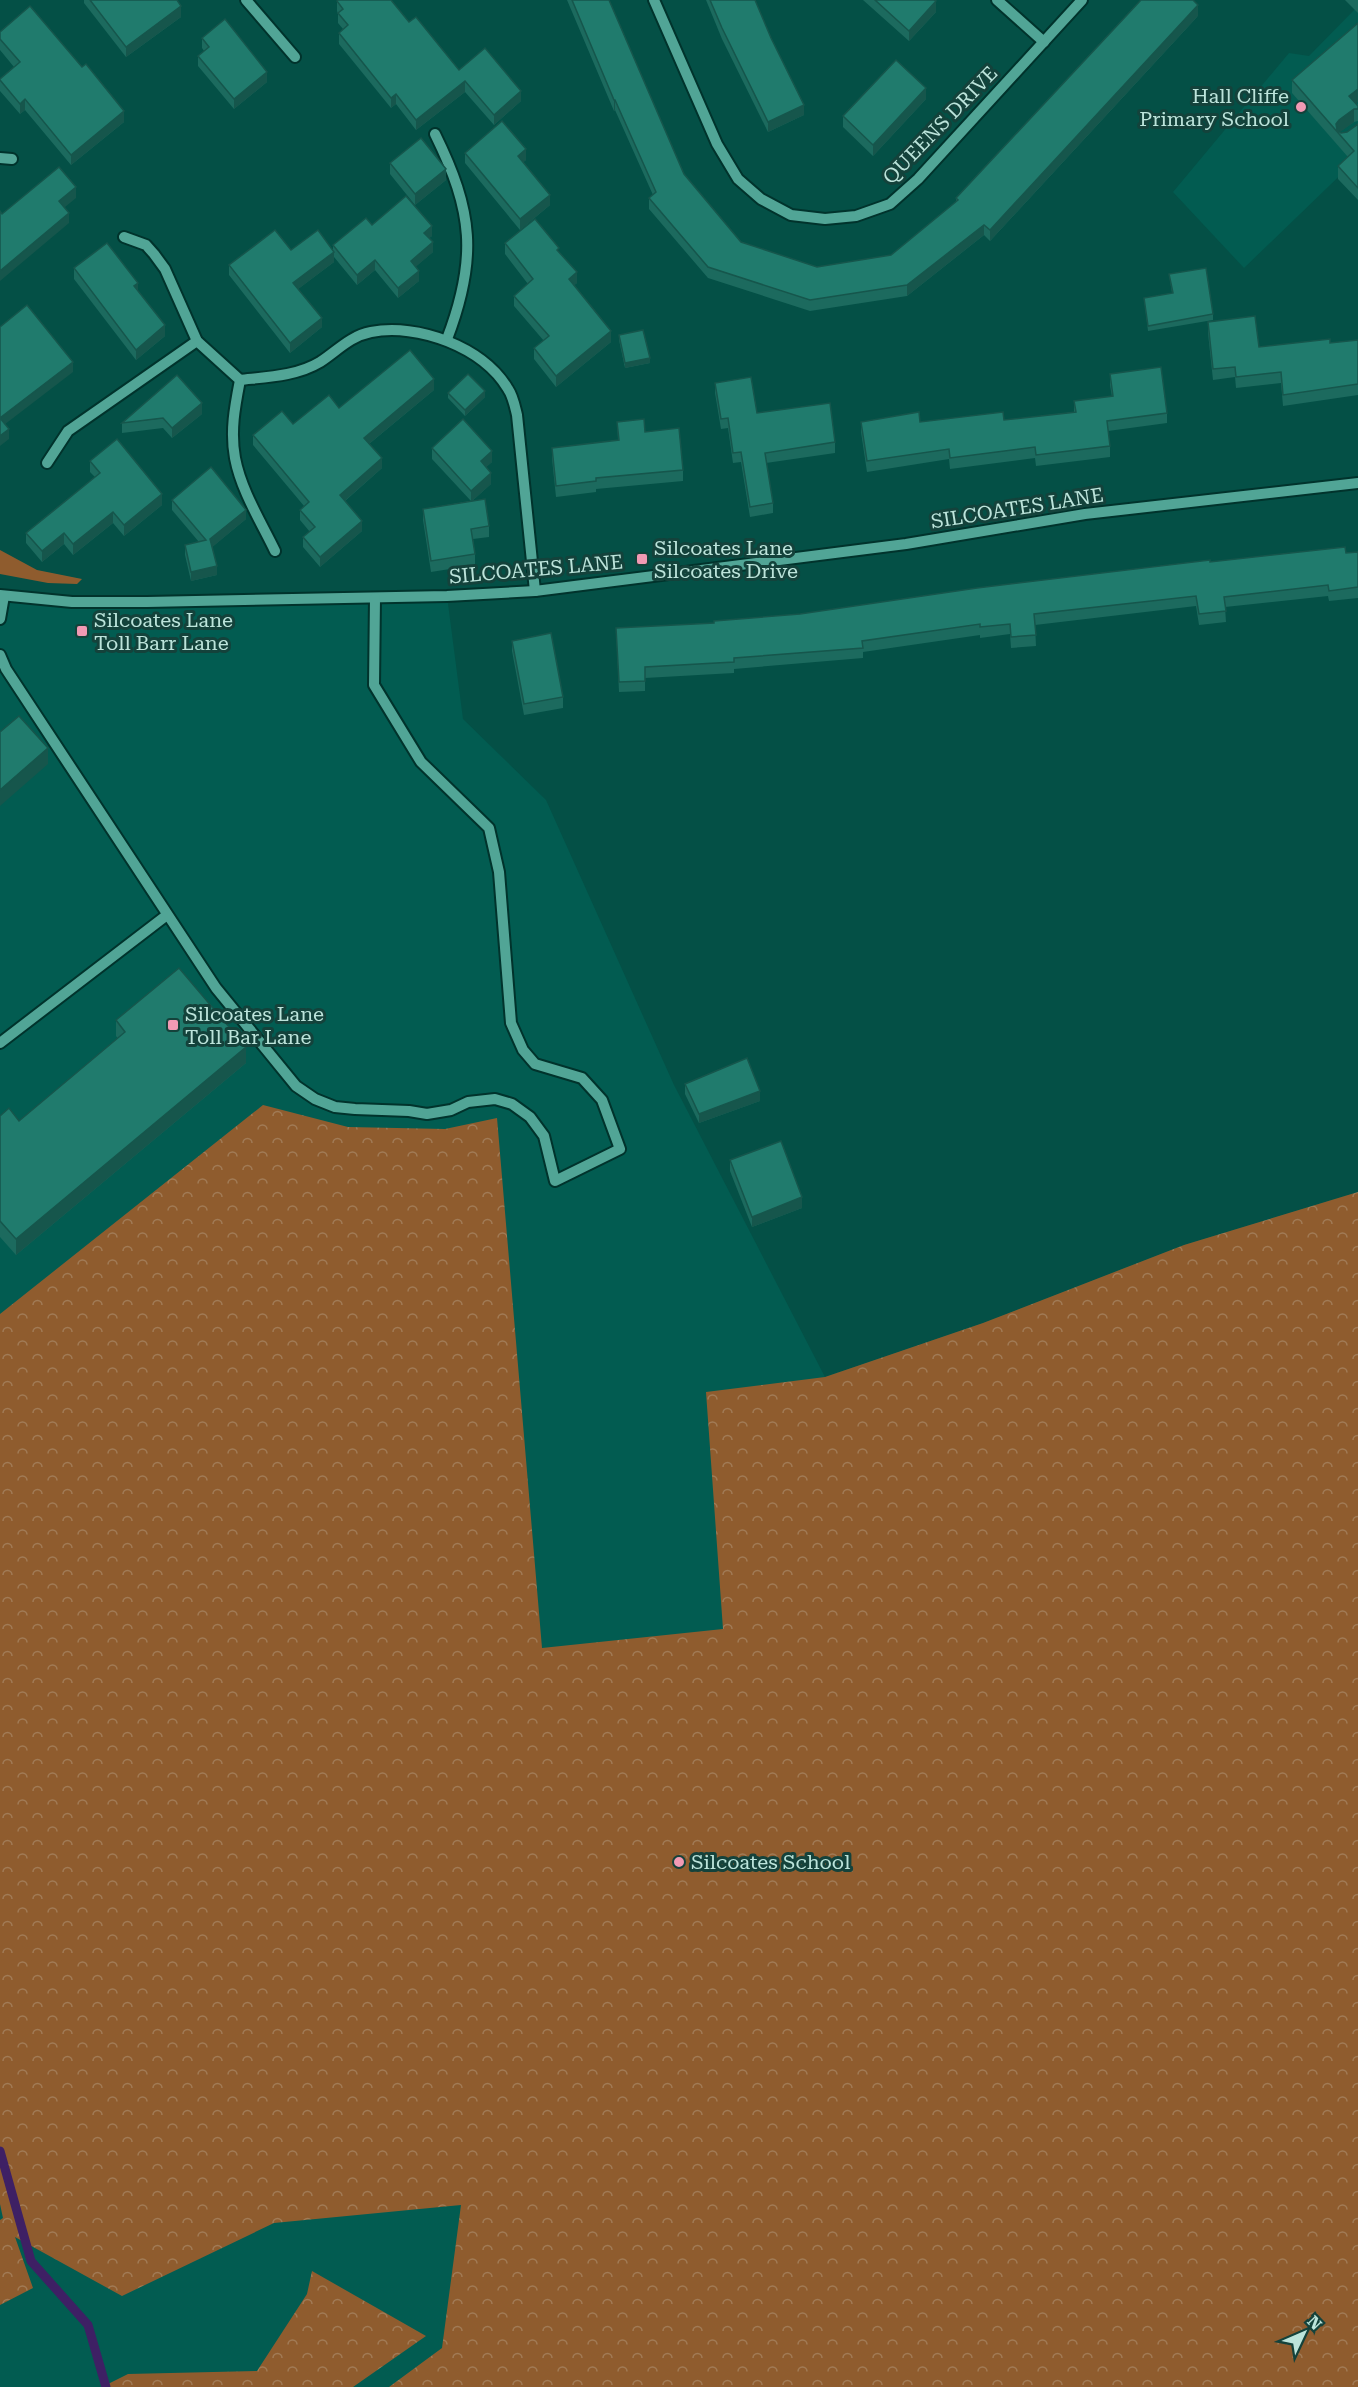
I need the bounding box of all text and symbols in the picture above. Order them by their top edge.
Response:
street label: QUEENS DRIVE [878,61,1002,189]
place label: Hall Cliffe Primary School [1139,84,1289,131]
marker: Hall Cliffe Primary School [1294,100,1308,114]
street label: SILCOATES LANE [929,482,1105,534]
place label: Silcoates Lane Silcoates Drive [654,536,798,583]
street label: SILCOATES LANE [448,549,624,589]
marker: Silcoates Lane Silcoates Drive [635,552,649,566]
place label: Silcoates Lane Toll Barr Lane [94,608,233,655]
marker: Silcoates Lane Toll Barr Lane [75,624,89,638]
place label: Silcoates Lane Toll Bar Lane [185,1002,324,1049]
marker: Silcoates Lane Toll Bar Lane [166,1018,180,1032]
place label: Silcoates School [691,1850,850,1874]
marker: Silcoates School [672,1855,686,1869]
north arrow [1274,2303,1334,2363]
text: N [1303,2312,1326,2334]

